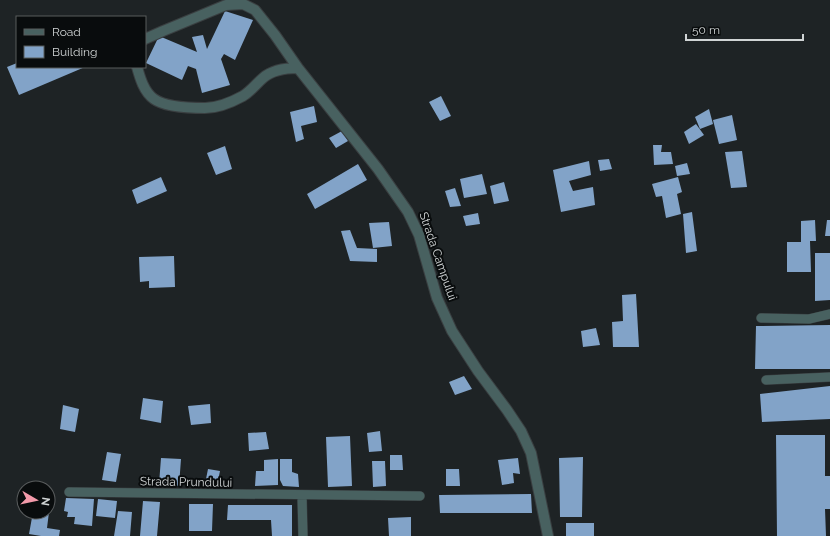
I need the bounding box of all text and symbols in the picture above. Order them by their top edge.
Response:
legend [16,16,146,68]
scale bar [686,16,803,42]
text: 50 m [692,23,720,37]
text: Road [52,25,81,39]
text: Building [52,45,98,59]
street label: Strada Campului [416,210,460,302]
street label: Strada Prundului [140,474,232,490]
north arrow [16,480,56,520]
text: N [38,496,52,507]

